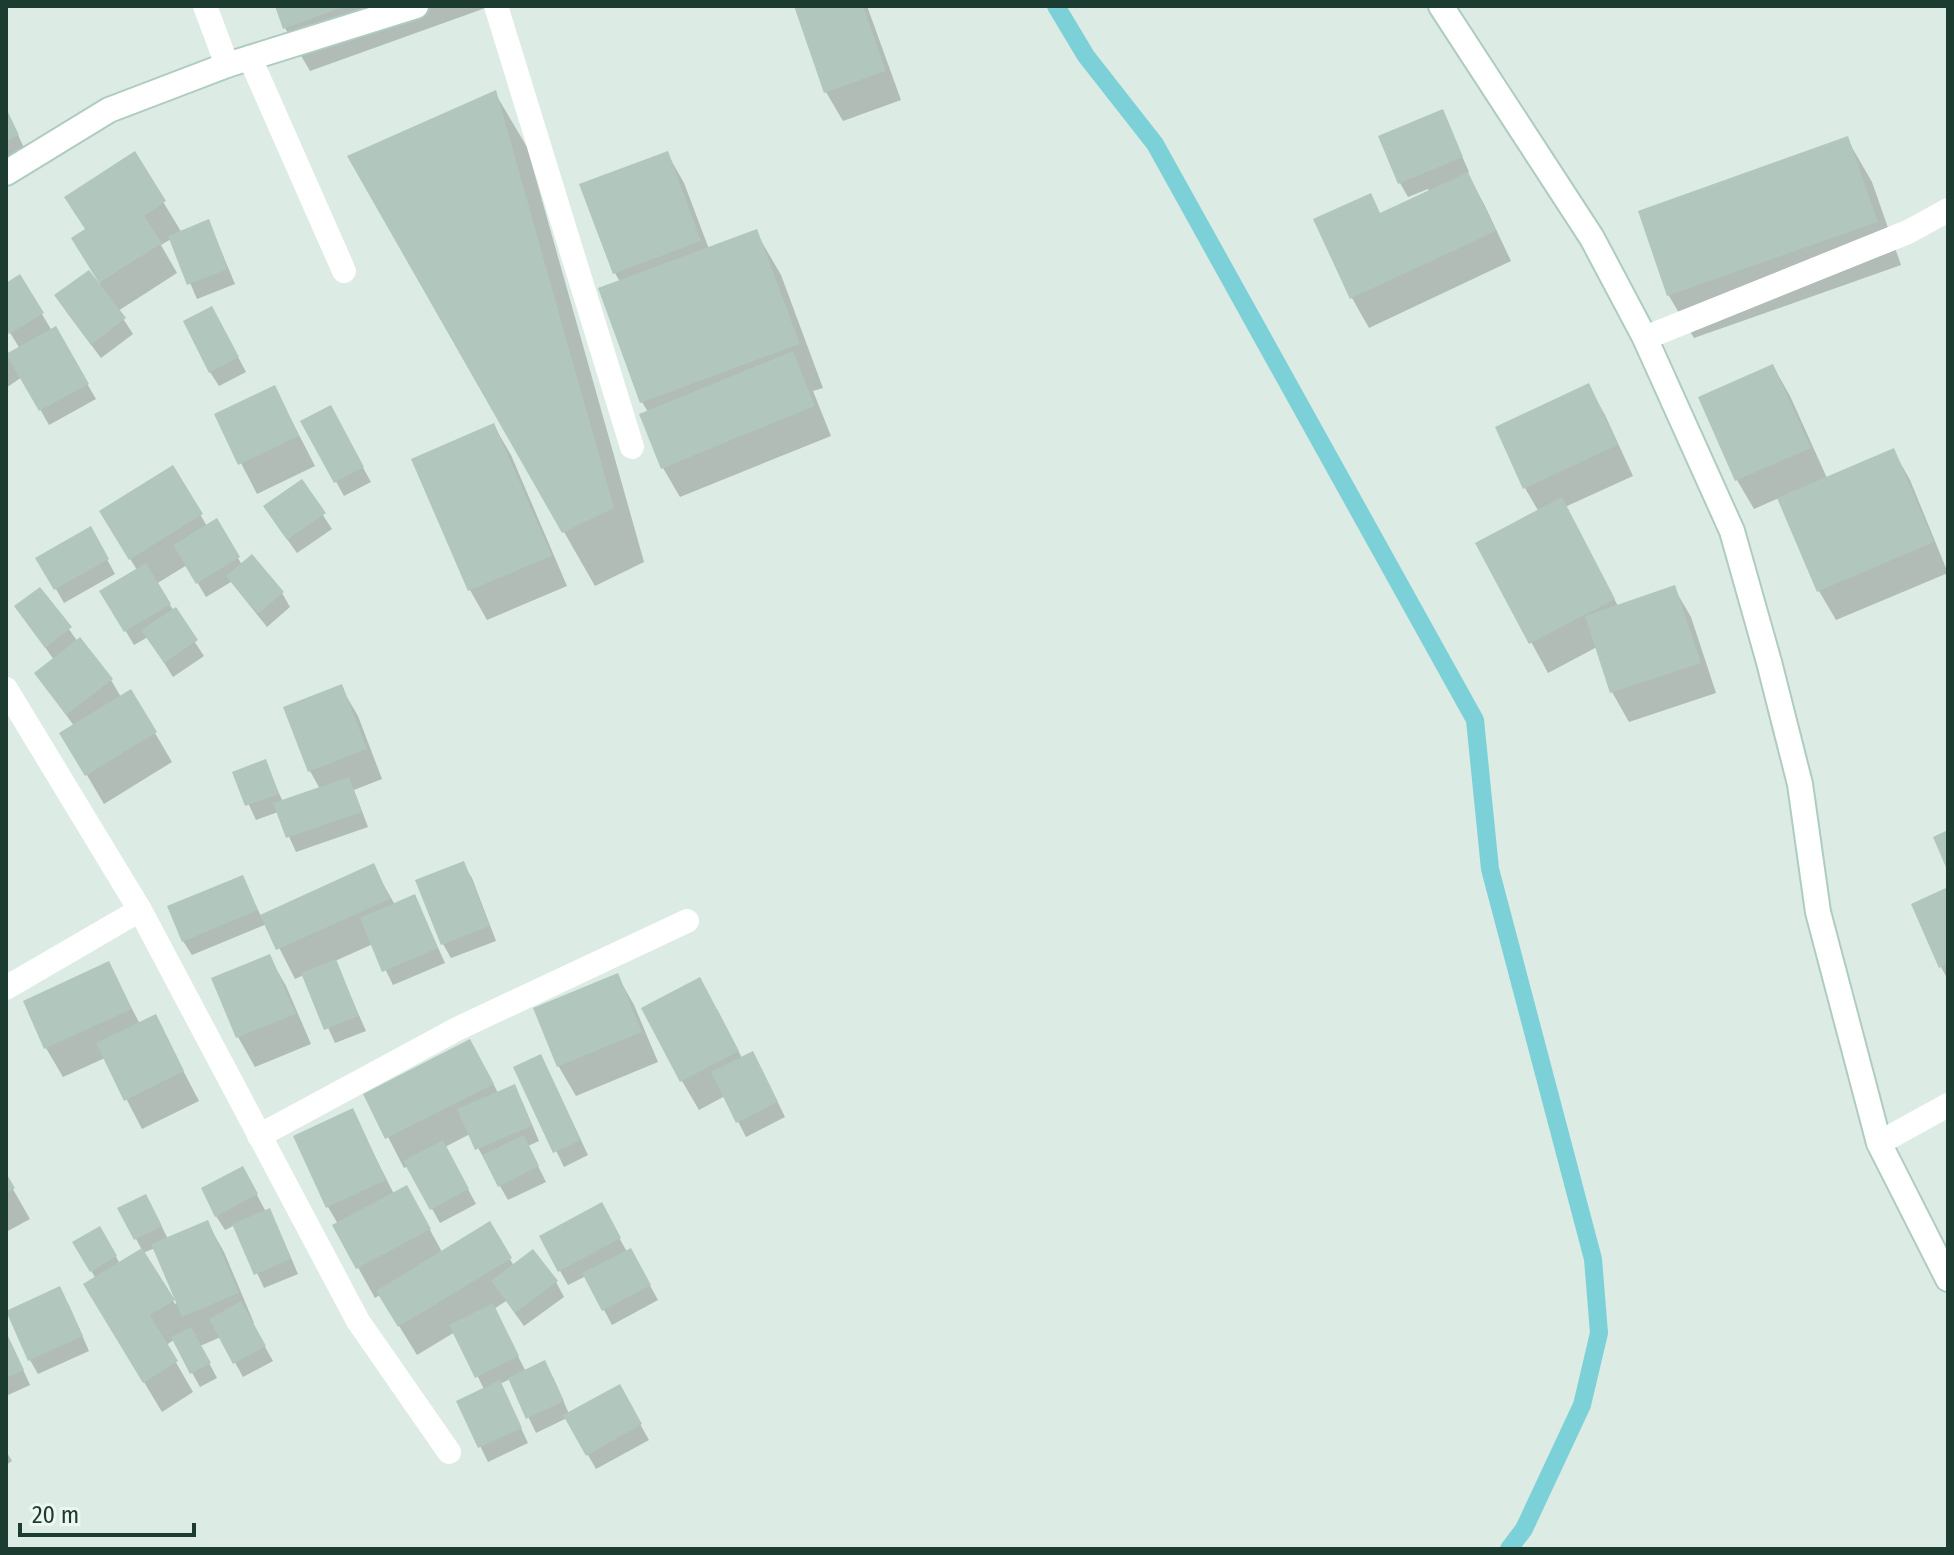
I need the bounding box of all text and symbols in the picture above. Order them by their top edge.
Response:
scale bar [20,1487,194,1537]
text: 20 m [32,1501,79,1529]

